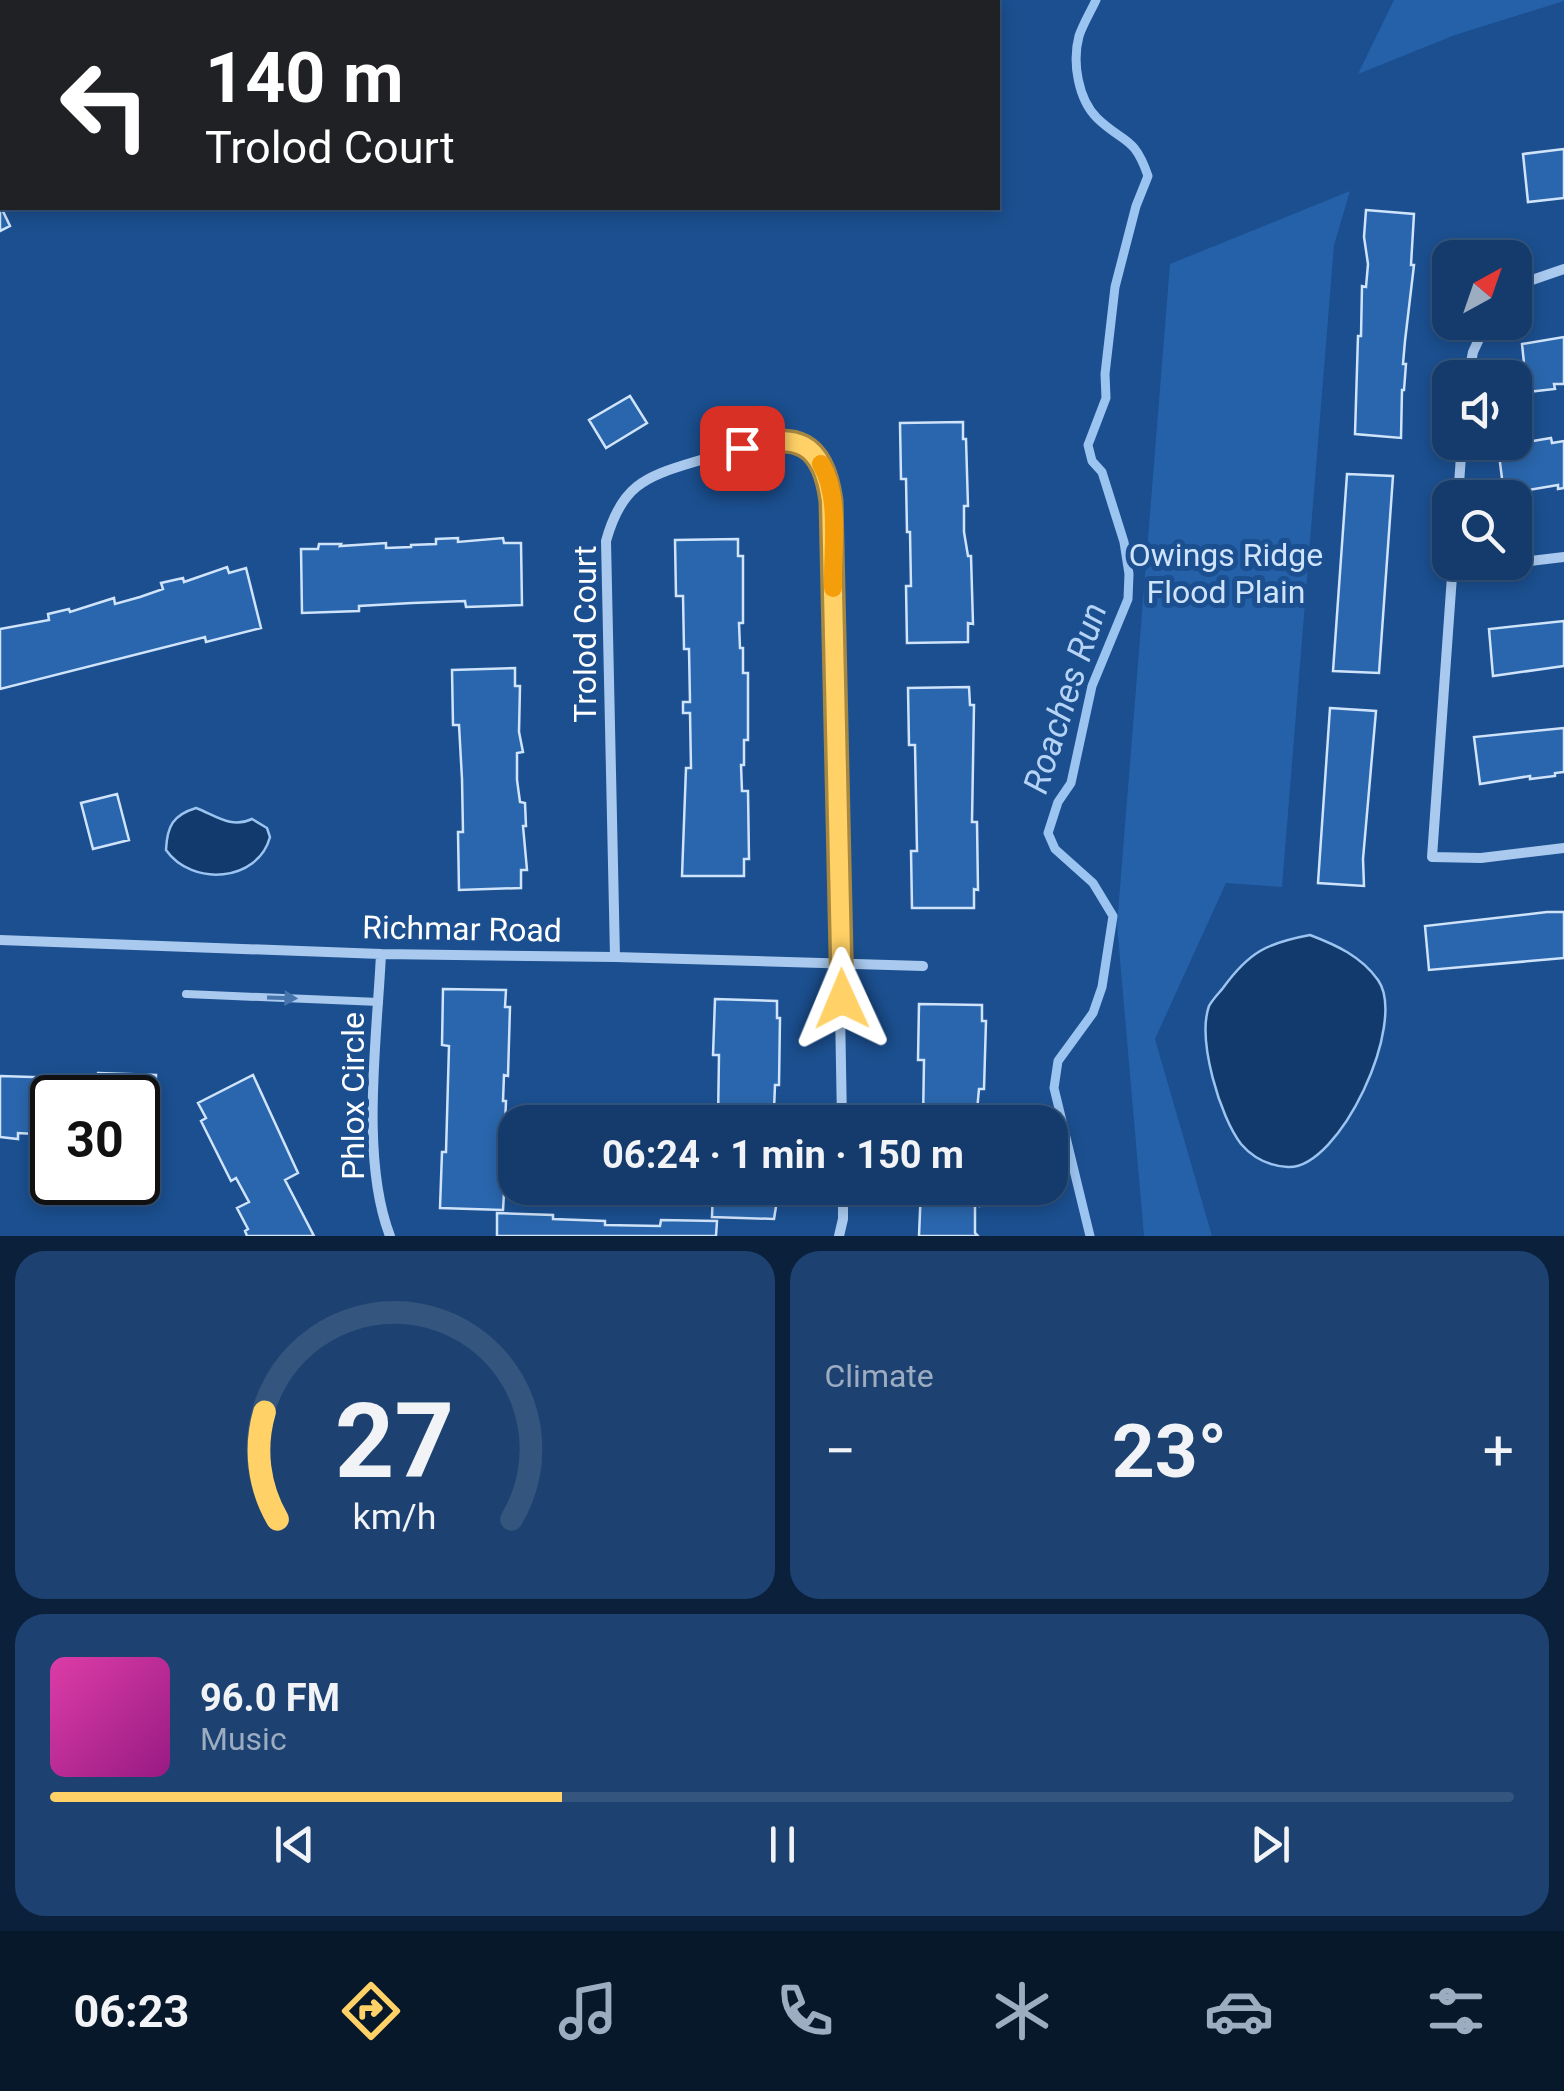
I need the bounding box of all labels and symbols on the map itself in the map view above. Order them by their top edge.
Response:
north arrow [1432,240,1532,340]
pin [700,406,785,491]
park label: Owings Ridge Flood Plain [1129,536,1323,611]
street label: Trolod Court [566,545,604,723]
water label: Roaches Run [1015,598,1116,799]
street label: Richmar Road [362,908,562,950]
position arrow [790,947,894,1051]
one-way arrow [267,991,299,1007]
street label: Phlox Circle [334,1012,372,1180]
speed limit sign: 30 [30,1075,160,1205]

